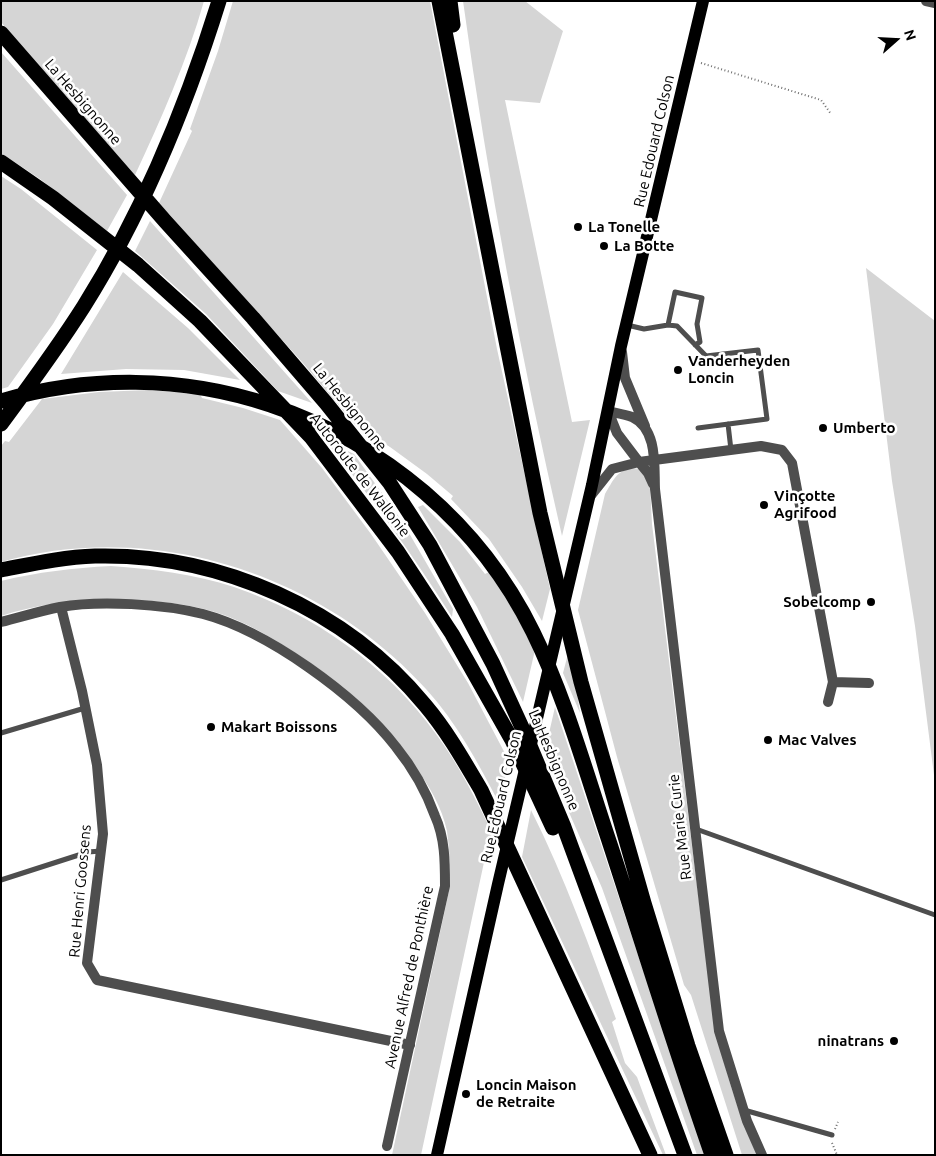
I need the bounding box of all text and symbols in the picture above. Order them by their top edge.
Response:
north arrow [871,15,921,65]
text: N [901,28,919,43]
street label: La Hesbignonne [41,55,125,149]
street label: Rue Edouard Colson [630,73,678,209]
place label: La Tonelle [588,218,660,236]
marker: La Tonelle [572,221,584,233]
place label: La Botte [614,237,674,255]
marker: La Botte [598,240,610,252]
place label: Vanderheyden Loncin [688,352,790,387]
street label: La Hesbignonne [309,359,391,455]
marker: Vanderheyden Loncin [672,364,684,376]
street label: Autoroute de Wallonie [306,409,414,541]
place label: Umberto [833,419,895,437]
marker: Umberto [817,422,829,434]
place label: Vinçotte Agrifood [774,487,837,522]
marker: Vinçotte Agrifood [758,499,770,511]
place label: Sobelcomp [783,593,861,611]
marker: Sobelcomp [865,596,877,608]
street label: La Hesbignonne [525,707,583,813]
place label: Makart Boissons [221,718,337,736]
marker: Makart Boissons [205,721,217,733]
street label: Rue Edouard Colson [477,729,525,865]
place label: Mac Valves [778,731,857,749]
marker: Mac Valves [762,734,774,746]
street label: Rue Marie Curie [665,773,695,881]
street label: Rue Henri Goossens [65,824,95,958]
street label: Avenue Alfred de Ponthière [381,884,437,1070]
place label: ninatrans [818,1032,884,1050]
marker: ninatrans [888,1035,900,1047]
place label: Loncin Maison de Retraite [476,1076,576,1111]
marker: Loncin Maison de Retraite [460,1088,472,1100]

